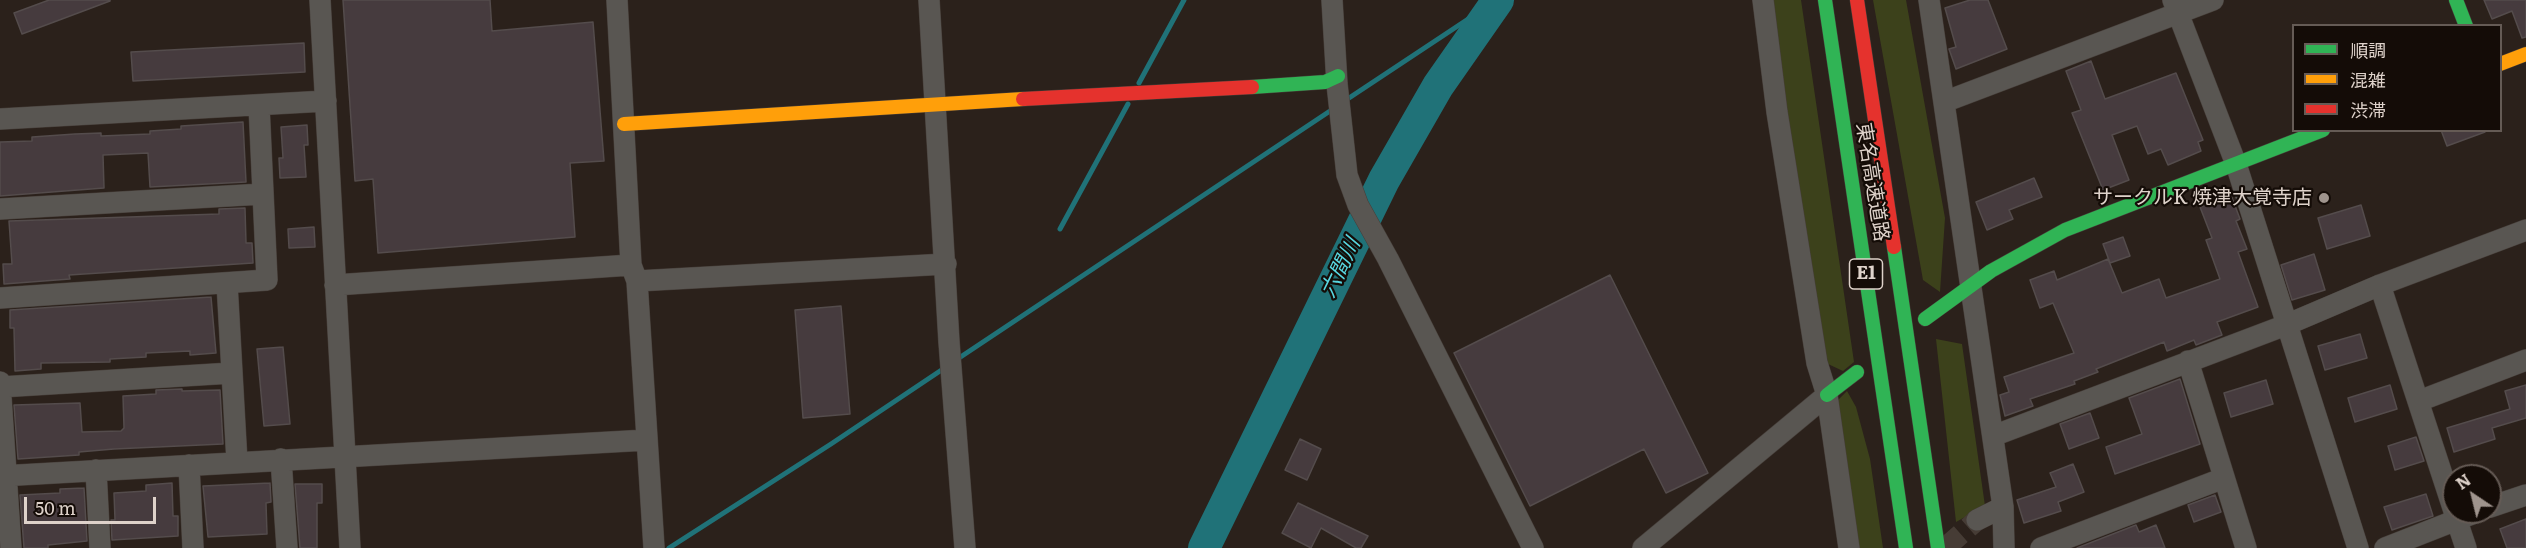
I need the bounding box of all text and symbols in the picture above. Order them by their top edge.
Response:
legend [2292,24,2502,132]
text: 順調 [2350,36,2386,63]
text: 混雑 [2350,66,2386,93]
text: 渋滞 [2350,96,2386,123]
street label: 東名高速道路 [1851,121,1893,243]
place label: サークルK 焼津大覚寺店 [2093,186,2312,210]
marker: サークルK 焼津大覚寺店 [2317,191,2331,205]
water label: 六間川 [1316,234,1366,302]
road number: E1 [1850,259,1882,289]
north arrow [2442,464,2502,524]
text: N [2450,467,2475,495]
scale bar [27,485,159,523]
text: 50 m [35,494,76,521]

